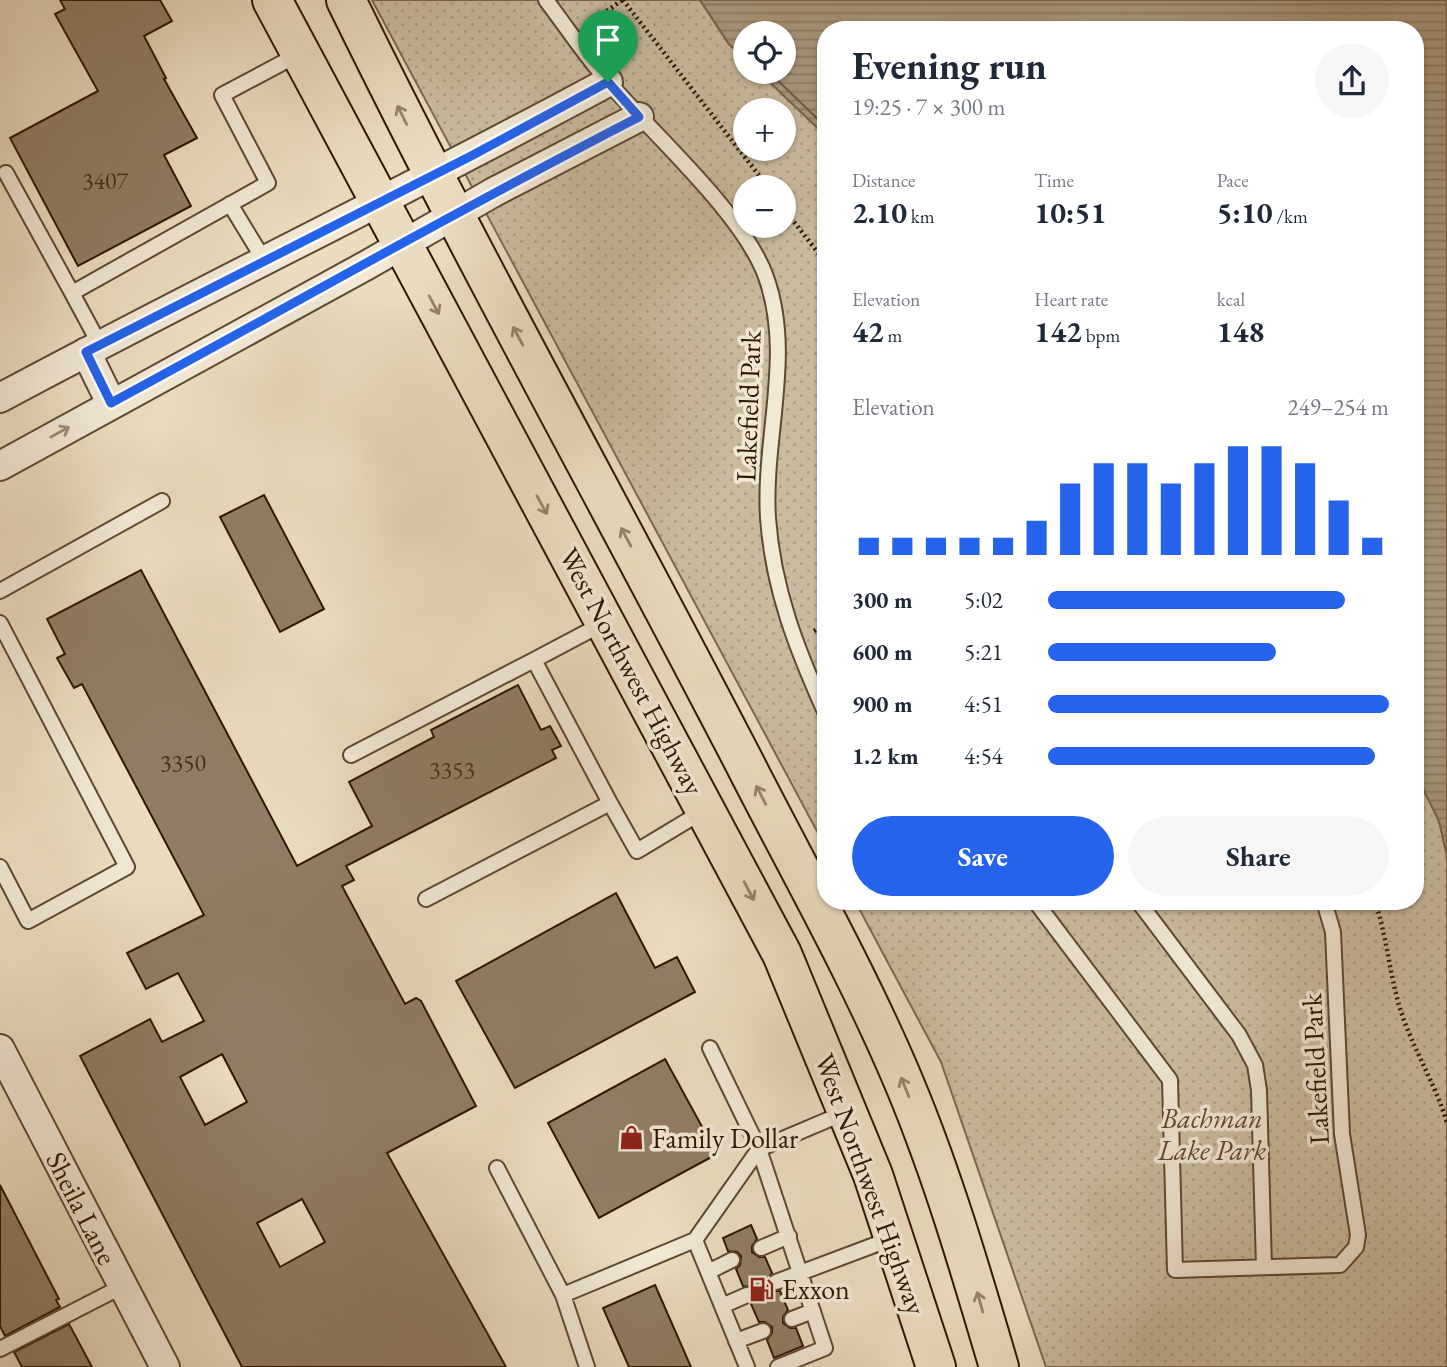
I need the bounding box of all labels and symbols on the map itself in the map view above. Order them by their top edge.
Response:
pin [578,10,638,82]
one-way arrow [394,105,408,126]
house number: 3407 [82,165,129,196]
one-way arrow [428,294,441,315]
one-way arrow [511,326,525,347]
street label: Lakefield Park [727,329,769,482]
one-way arrow [49,425,69,439]
one-way arrow [536,494,549,515]
one-way arrow [619,527,633,547]
street label: West Northwest Highway [551,541,713,802]
house number: 3350 [160,747,206,778]
house number: 3353 [429,754,475,785]
one-way arrow [753,785,767,806]
one-way arrow [743,880,756,901]
street label: Lakefield Park [1293,992,1337,1145]
street label: West Northwest Highway [807,1048,935,1320]
one-way arrow [898,1076,911,1098]
park label: Bachman Lake Park [1157,1100,1267,1168]
place label: Family Dollar [652,1120,799,1156]
shop icon: Family Dollar [618,1124,646,1152]
street label: Sheila Lane [38,1145,126,1271]
place label: Exxon [782,1271,850,1307]
fuel station icon: Exxon [748,1275,776,1303]
one-way arrow [972,1291,985,1313]

